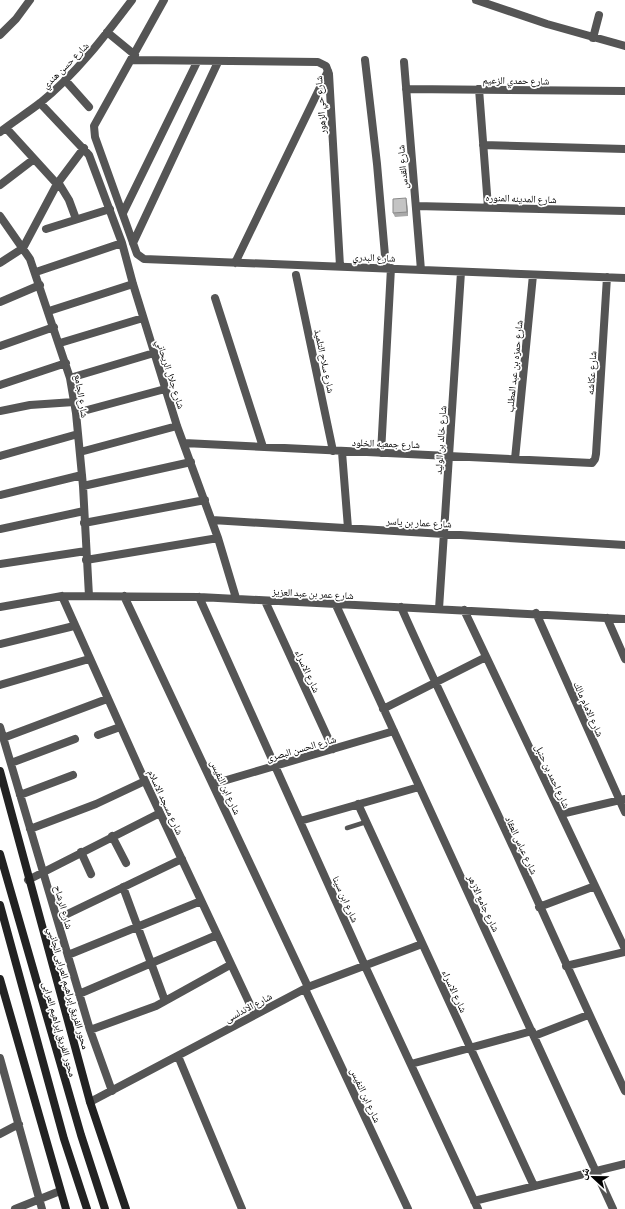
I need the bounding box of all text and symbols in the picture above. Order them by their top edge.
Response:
street label: شارع حسن هندي [39,39,93,93]
street label: شارع حمدي الزعيم [482,73,550,89]
street label: شارع حي الزهور [312,75,331,136]
street label: شارع القدس [394,144,412,190]
street label: شارع المدينه المنوره [485,191,557,207]
street label: شارع البدري [352,250,396,266]
street label: شارع حمزه بن عبد المطلب [503,319,527,413]
street label: شارع سلاح التلميذ [310,328,338,395]
street label: شارع جلال الريحاني [152,338,188,411]
street label: شارع عكاشه [583,350,601,396]
street label: شارع الجامع [71,373,91,419]
street label: شارع خالد بن الوليد [432,405,450,475]
street label: شارع جمعيه الخلود [352,436,421,452]
street label: شارع عمار بن ياسر [385,514,453,532]
street label: شارع عمر بن عبد العزيز [271,585,355,603]
street label: شارع الاسراء [291,648,323,696]
street label: شارع الامام مالك [570,680,607,740]
street label: شارع الحسن البصرى [265,732,338,766]
street label: شارع احمد بن حنبل [531,742,573,811]
street label: شارع ابن النفيس [206,758,244,818]
street label: شارع مسجد الاسلام [144,767,187,838]
street label: شارع عباس العقاد [501,814,541,877]
street label: شارع جامع الازهر [463,872,503,935]
street label: شارع ابن سينا [329,874,362,925]
street label: شارع الرشاح [50,884,76,931]
street label: محور الفريق إبراهيم العرابى الجانبي [46,926,92,1050]
street label: شارع الاسراء [438,968,470,1016]
street label: محور الفريق إبراهيم العرابى [41,980,79,1078]
street label: شارع الاندلسى [222,989,275,1026]
street label: شارع ابن النفيس [346,1066,384,1126]
north arrow [573,1157,613,1197]
text: ش [575,1165,593,1182]

